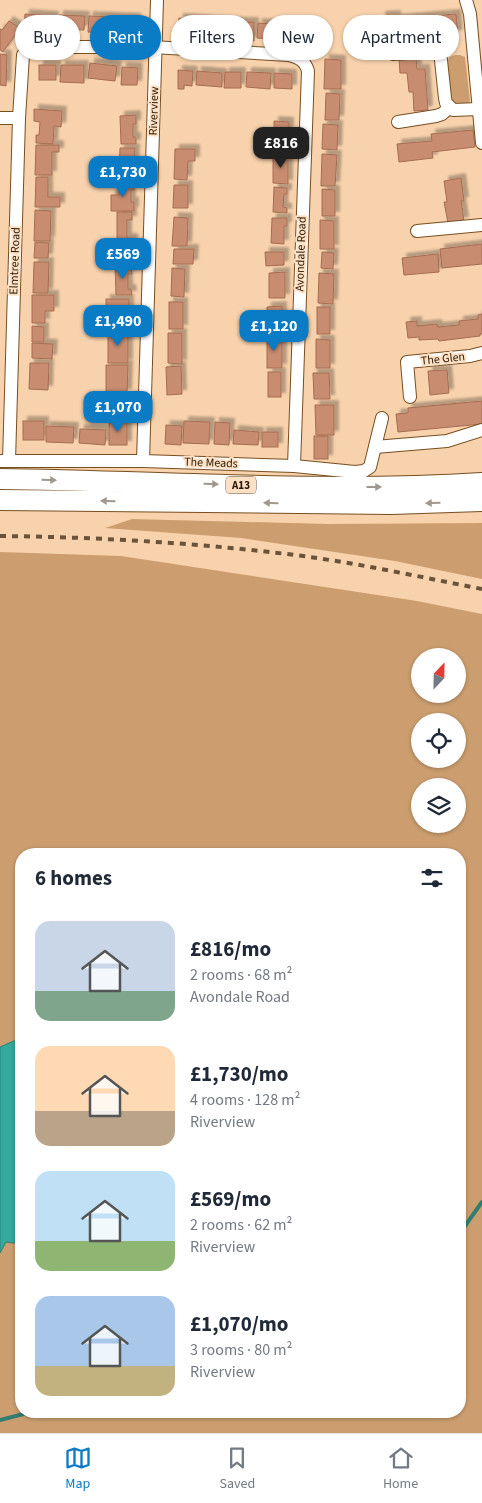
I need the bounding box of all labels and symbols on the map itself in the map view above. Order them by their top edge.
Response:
street label: Riverview [145,86,163,136]
pin: £816 [251,126,311,169]
pin: £1,730 [82,156,164,198]
street label: Avondale Road [291,216,311,292]
street label: Elmtree Road [5,227,25,295]
pin: £569 [93,238,153,280]
pin: £1,490 [77,304,159,347]
pin: £1,120 [233,310,315,352]
street label: The Glen [420,348,466,370]
pin: £1,070 [77,390,159,433]
street label: The Meads [184,454,238,472]
one-way arrow [41,476,57,484]
road number: A13 [226,476,256,494]
one-way arrow [203,480,219,488]
one-way arrow [366,483,382,491]
one-way arrow [100,497,116,505]
one-way arrow [263,499,279,507]
one-way arrow [425,499,441,507]
north arrow [411,648,466,702]

